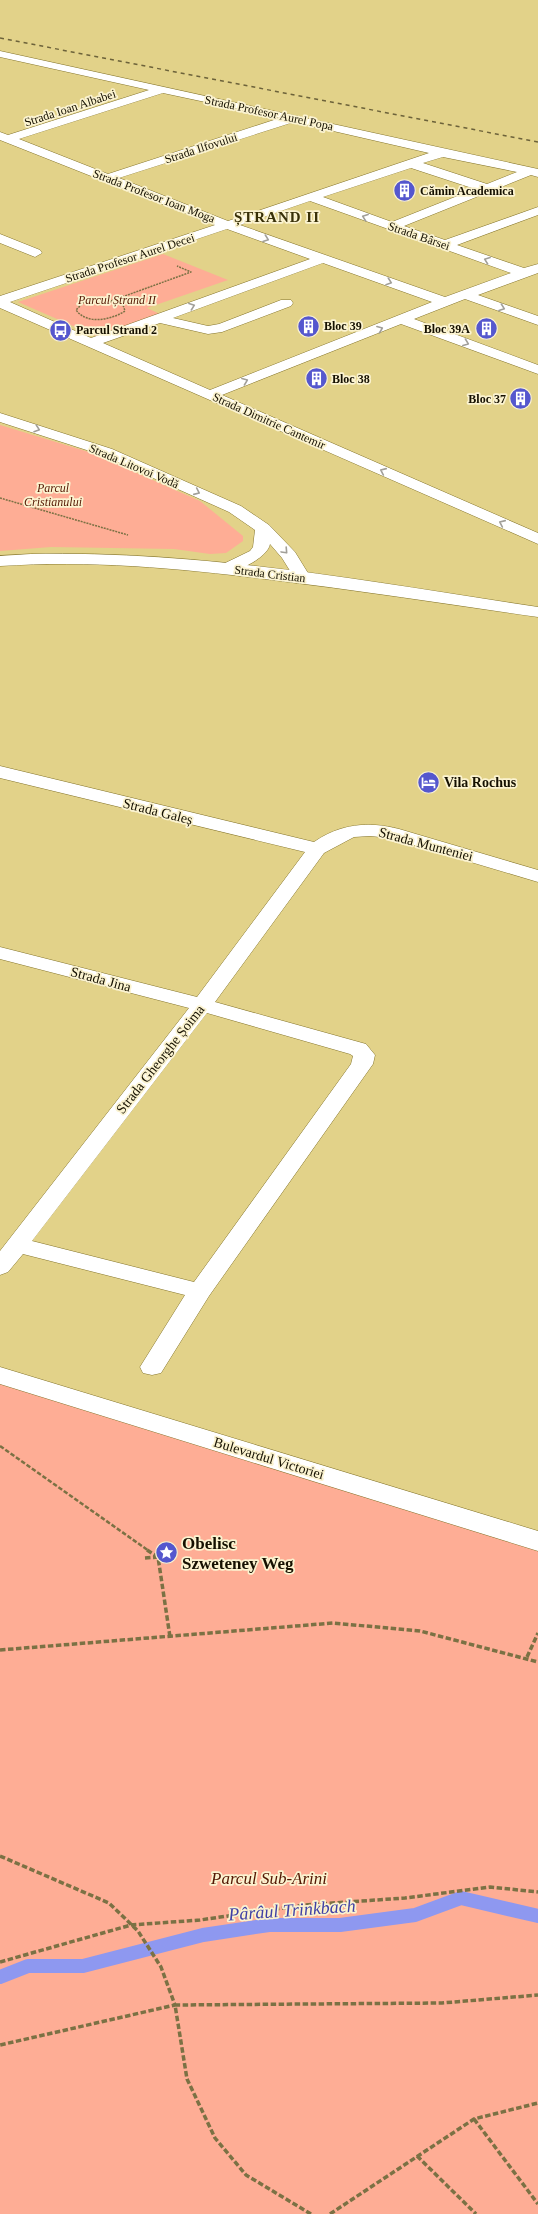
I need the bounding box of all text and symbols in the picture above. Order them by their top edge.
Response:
street label: Strada Ioan Albabei [23,86,118,129]
street label: Strada Profesor Aurel Popa [203,93,335,134]
street label: Strada Ilfovului [163,129,240,166]
street label: Strada Profesor Ioan Moga [91,166,218,226]
building icon: Cămin Academica [392,178,418,204]
place label: Cămin Academica [420,184,514,198]
district label: ȘTRAND II [234,209,320,226]
one-way arrow [362,213,369,221]
street label: Strada Bârsei [386,219,452,253]
street label: Strada Profesor Aurel Decei [64,230,197,286]
one-way arrow [263,234,270,243]
one-way arrow [484,257,491,265]
one-way arrow [385,278,392,286]
park label: Parcul Ștrand II [77,293,157,307]
one-way arrow [189,302,196,311]
one-way arrow [498,304,505,312]
building icon: Bloc 39 [296,313,322,339]
building icon: Bloc 39A [473,316,499,342]
bus stop icon: Parcul Strand 2 [47,317,73,343]
place label: Bloc 39 [324,319,362,333]
place label: Bloc 39A [424,322,470,336]
place label: Parcul Strand 2 [76,323,157,337]
one-way arrow [376,325,383,333]
one-way arrow [463,339,470,347]
building icon: Bloc 38 [304,366,330,392]
place label: Bloc 38 [332,372,370,386]
one-way arrow [242,378,249,386]
building icon: Bloc 37 [508,386,534,412]
street label: Strada Dimitrie Cantemir [210,390,328,452]
place label: Bloc 37 [468,392,506,406]
one-way arrow [34,424,41,432]
street label: Strada Litovoi Vodă [87,441,182,492]
one-way arrow [380,468,387,476]
park label: Parcul Cristianului [24,481,82,509]
one-way arrow [192,487,200,495]
one-way arrow [499,520,506,528]
one-way arrow [280,546,288,554]
street label: Strada Cristian [234,563,306,585]
hotel icon: Vila Rochus [416,769,442,795]
place label: Vila Rochus [444,775,517,790]
street label: Strada Galeș [121,796,194,828]
street label: Strada Munteniei [377,825,475,864]
street label: Strada Jina [69,964,133,995]
street label: Strada Gheorghe Șoima [113,1001,209,1117]
street label: Bulevardul Victoriei [212,1435,326,1482]
place label: Obelisc Szweteney Weg [182,1534,294,1573]
place icon: Obelisc Szweteney Weg [153,1540,179,1566]
park label: Parcul Sub-Arini [210,1869,327,1888]
water label: Pârâul Trinkbach [227,1896,356,1924]

